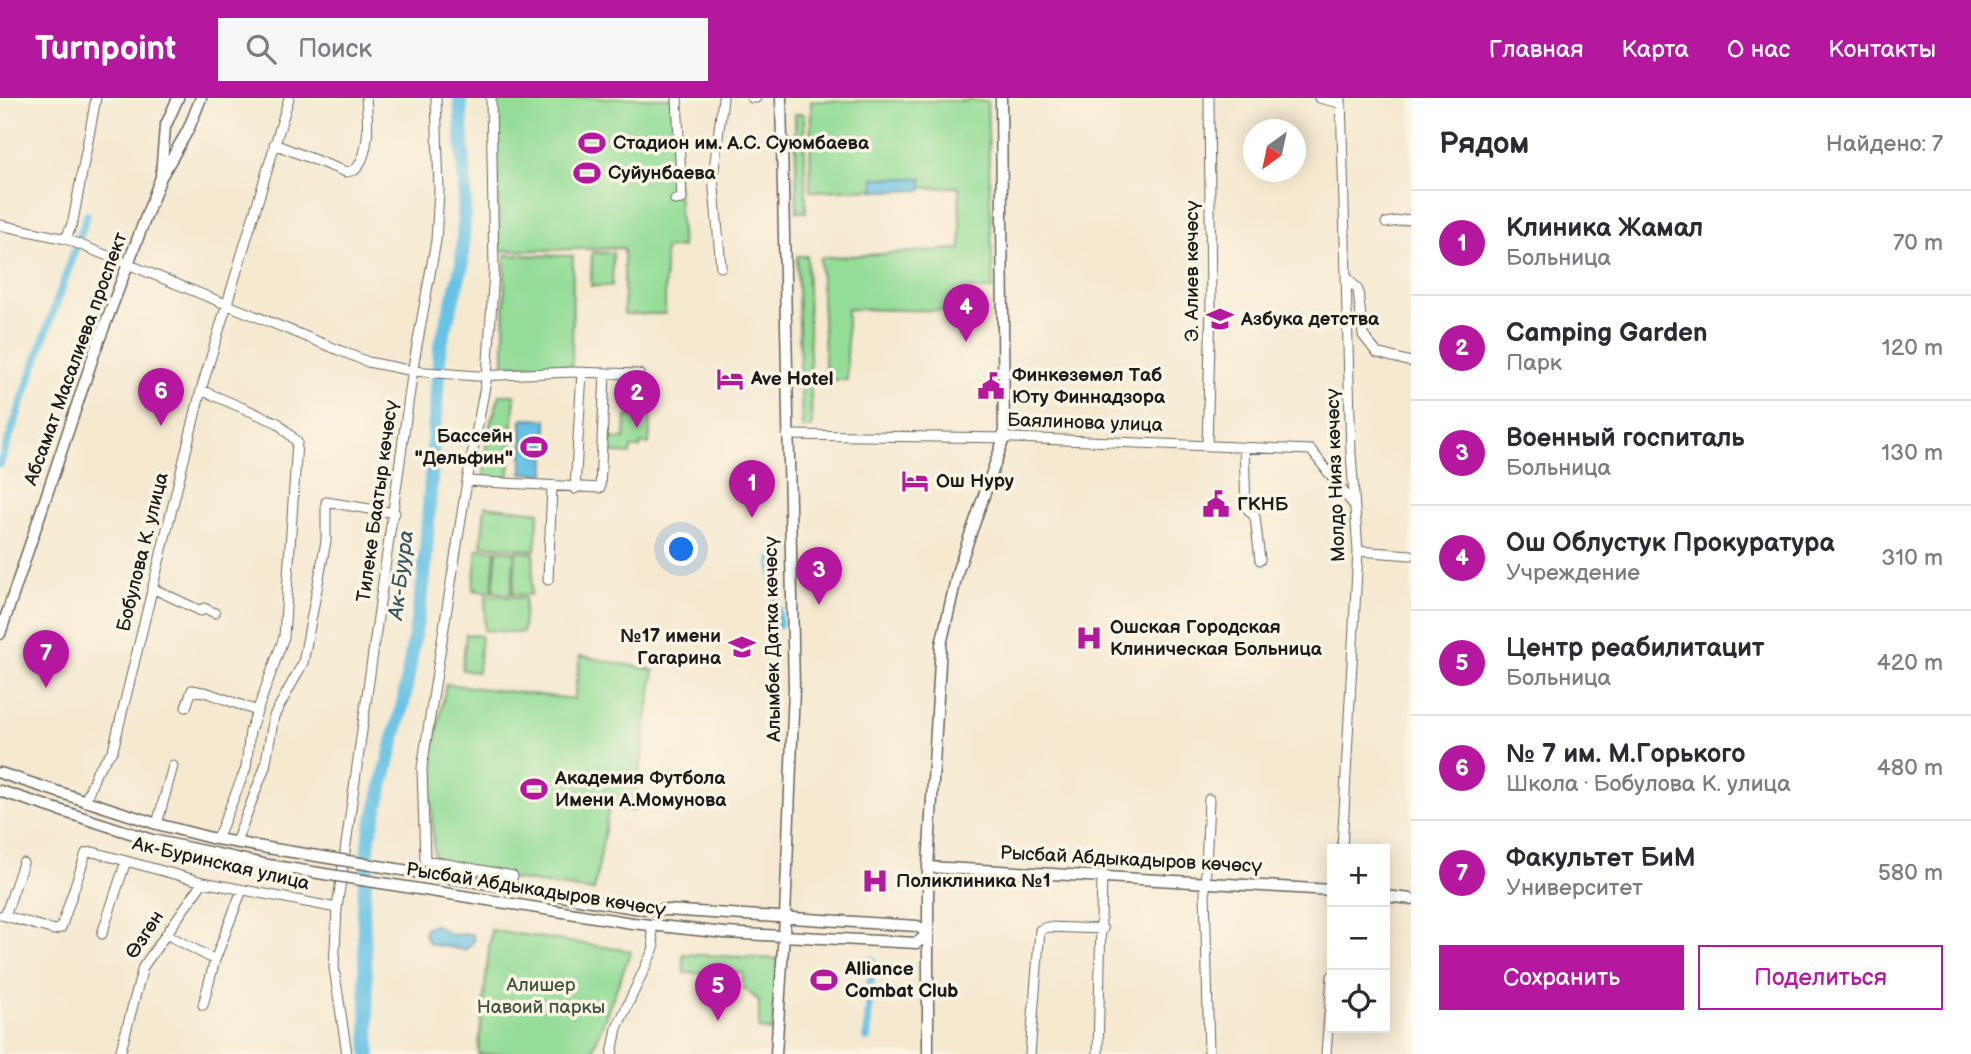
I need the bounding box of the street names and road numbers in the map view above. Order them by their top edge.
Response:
street label: Э. Алиев көчөсү [1181,200,1204,342]
street label: Абсамат Масалиева проспект [19,229,133,490]
street label: Молдо Нияз көчөсү [1321,388,1351,562]
street label: Тилеке Баатыр көчөсү [352,398,404,604]
street label: Баялинова улица [1007,409,1163,437]
street label: Бобулова К. улица [112,470,174,634]
street label: Алымбек Датка көчөсү [760,536,786,743]
street label: Ак-Буринская улица [129,832,312,896]
street label: Рысбай Абдыкадыров көчөсү [999,842,1263,878]
street label: Рысбай Абдыкадыров көчөсү [404,858,668,922]
street label: Өзгөн [121,907,169,963]

